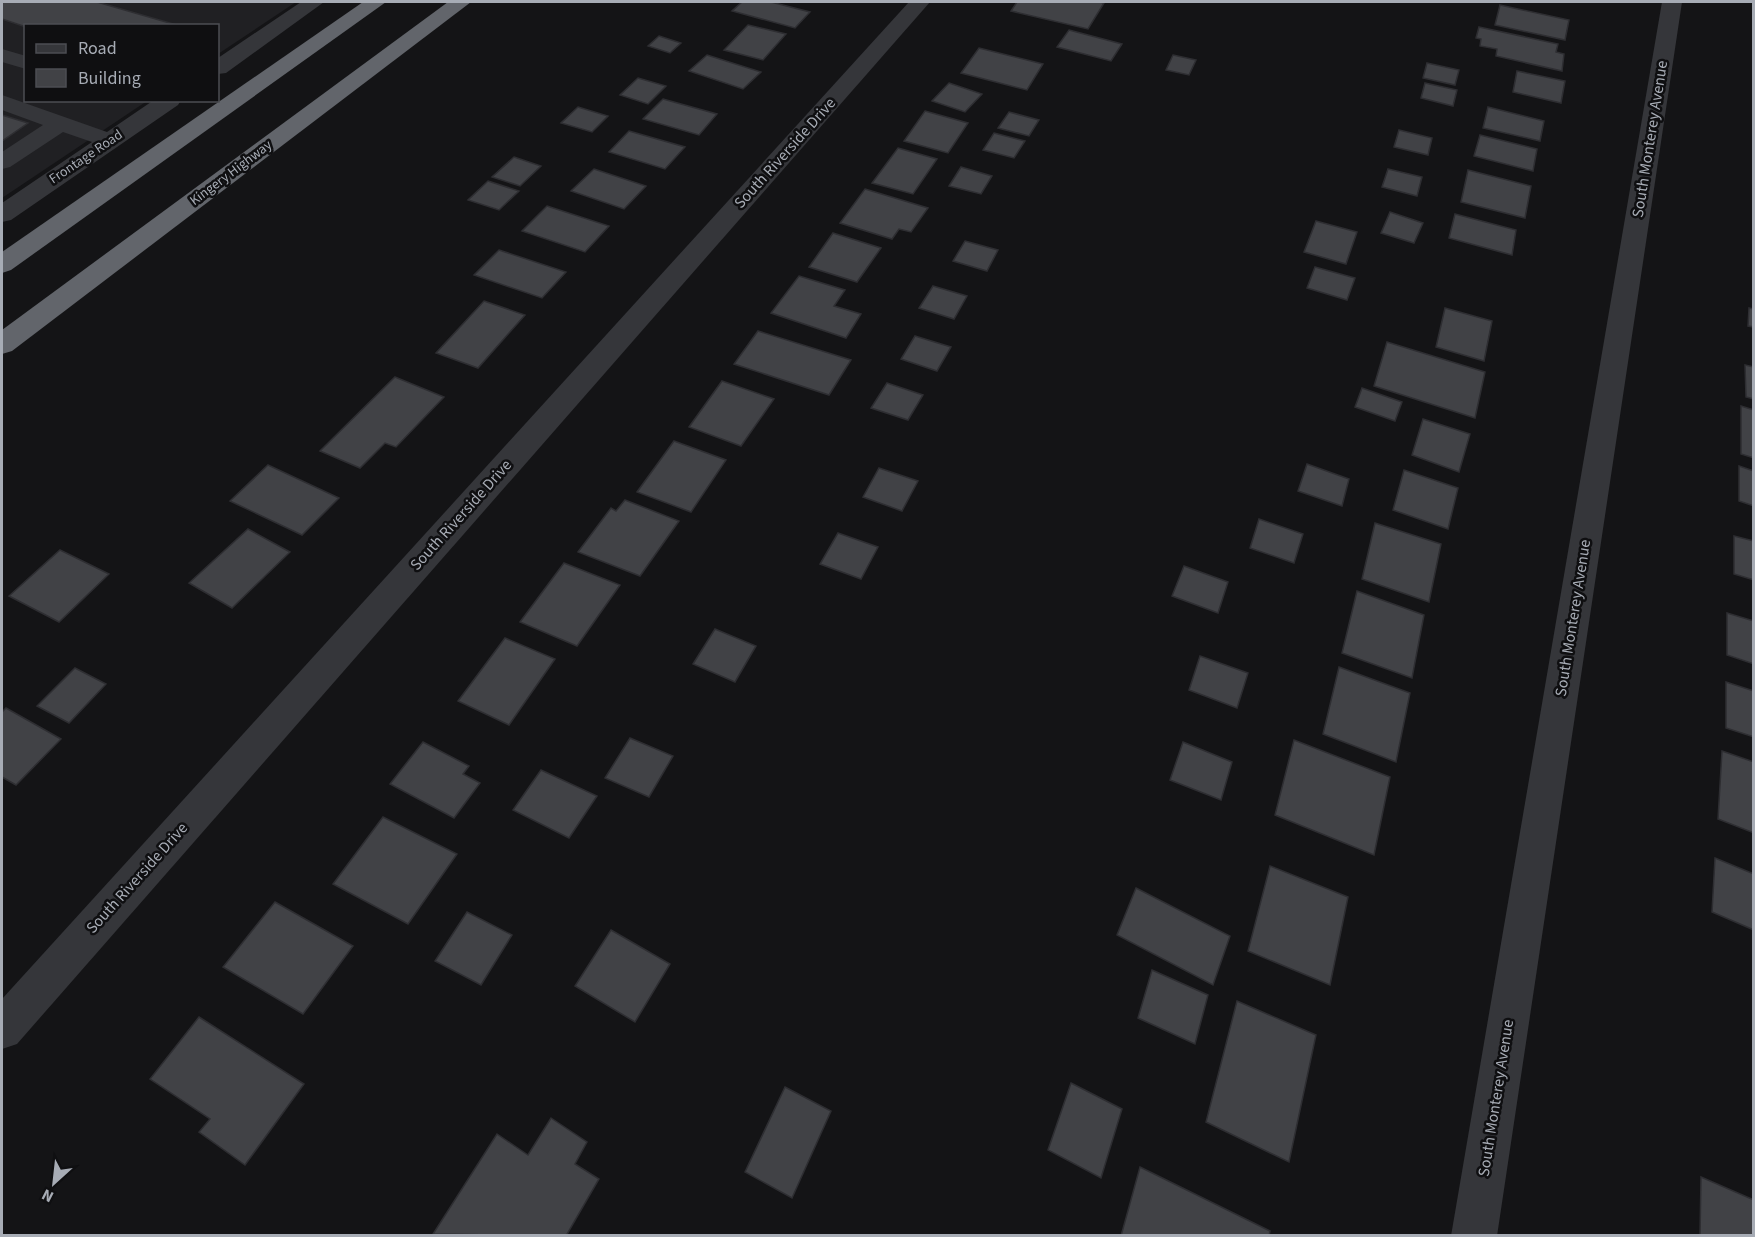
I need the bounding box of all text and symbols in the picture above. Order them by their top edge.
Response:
legend [24,24,219,102]
text: Road [78,36,117,61]
street label: South Monterey Avenue [1627,59,1673,219]
text: Building [78,66,141,91]
street label: South Riverside Drive [729,93,841,213]
street label: Frontage Road [45,125,127,189]
street label: Kingery Highway [186,135,277,211]
street label: South Riverside Drive [405,455,517,575]
street label: South Monterey Avenue [1550,538,1596,698]
street label: South Riverside Drive [81,818,193,938]
street label: South Monterey Avenue [1473,1018,1519,1178]
north arrow [24,1153,84,1213]
text: N [38,1183,57,1208]

